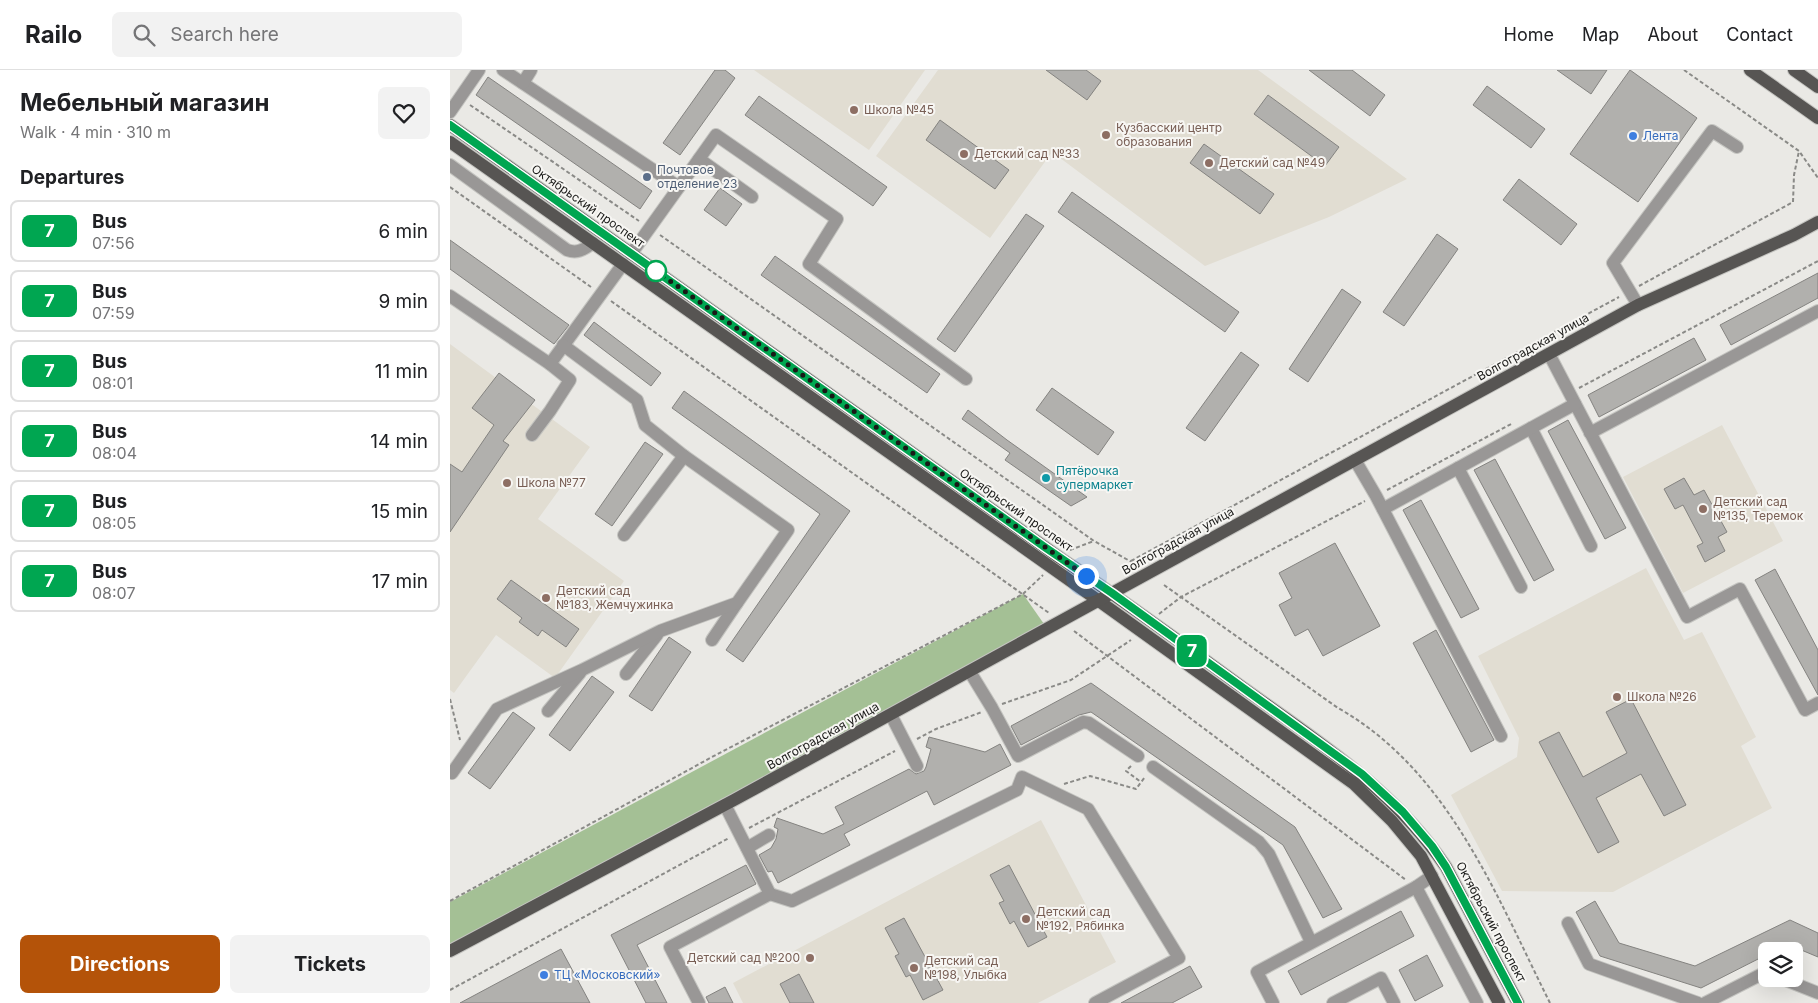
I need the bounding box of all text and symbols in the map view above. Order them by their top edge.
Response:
search box [112,12,462,57]
text: Railo [25,20,82,49]
icon: search [130,21,158,49]
text: Search here [170,23,279,46]
text: Home [1504,24,1554,45]
text: Map [1582,24,1619,45]
text: About [1647,24,1698,45]
text: Contact [1726,24,1793,45]
button: heart [378,87,430,139]
text: Мебельный магазин [20,88,269,117]
place label: Школа №45 [864,102,934,117]
marker: Школа №45 [848,104,860,116]
place label: Кузбасский центр образования [1116,120,1222,149]
text: Walk · 4 min · 310 m [20,122,171,142]
place label: Лента [1643,128,1678,143]
marker: Кузбасский центр образования [1100,129,1112,141]
marker: Лента [1627,130,1639,142]
place label: Детский сад №33 [974,146,1080,161]
marker: Детский сад №33 [958,148,970,160]
place label: Детский сад №49 [1219,155,1325,170]
marker: Детский сад №49 [1203,157,1215,169]
street label: Октябрьский проспект [529,161,648,251]
place label: Почтовое отделение 23 [657,162,738,191]
text: Departures [20,166,124,189]
marker: Почтовое отделение 23 [641,171,653,183]
text: Bus [92,210,127,233]
text: 7 [44,220,55,241]
text: 6 min [378,220,428,243]
text: 07:56 [92,233,135,253]
unlabelled marker [645,260,667,282]
text: Bus [92,280,127,303]
text: 7 [44,290,55,311]
text: 9 min [378,290,428,313]
text: 07:59 [92,303,135,323]
street label: Волгоградская улица [1474,310,1591,384]
text: Bus [92,350,127,373]
text: 7 [44,360,55,381]
text: 11 min [375,360,428,383]
text: 08:01 [92,373,133,393]
text: Bus [92,420,127,443]
text: 7 [44,430,55,451]
text: 14 min [370,430,428,453]
text: 08:04 [92,443,137,463]
place label: Пятёрочка супермаркет [1056,463,1133,492]
street label: Октябрьский проспект [957,465,1076,555]
marker: Пятёрочка супермаркет [1040,472,1052,484]
place label: Школа №77 [517,475,586,490]
marker: Школа №77 [501,477,513,489]
text: Bus [92,490,127,513]
place label: Детский сад №135, Теремок [1713,494,1804,523]
text: 7 [44,500,55,521]
text: 15 min [371,500,428,523]
marker: Детский сад №135, Теремок [1697,503,1709,515]
street label: Волгоградская улица [1119,504,1236,578]
text: 08:05 [92,513,136,533]
text: Bus [92,560,127,583]
your location [1074,564,1099,589]
text: 7 [44,570,55,591]
text: 17 min [372,570,428,593]
text: 08:07 [92,583,135,603]
place label: Детский сад №183, Жемчужинка [556,583,673,612]
marker: Детский сад №183, Жемчужинка [540,592,552,604]
line badge: 7 [1176,635,1208,667]
text: 7 [1187,640,1197,661]
place label: Школа №26 [1627,689,1697,704]
marker: Школа №26 [1611,691,1623,703]
street label: Волгоградская улица [764,699,881,773]
street label: Октябрьский проспект [1453,859,1530,985]
place label: Детский сад №192, Рябинка [1036,904,1124,933]
marker: Детский сад №192, Рябинка [1020,913,1032,925]
button: Directions [20,935,220,993]
button: Tickets [230,935,430,993]
map controls [1758,942,1803,987]
button: layers [1758,942,1803,987]
place label: Детский сад №200 [687,950,800,965]
marker: Детский сад №200 [804,952,816,964]
place label: Детский сад №198, Улыбка [924,953,1007,982]
marker: Детский сад №198, Улыбка [908,962,920,974]
place label: ТЦ «Московский» [554,967,660,982]
marker: ТЦ «Московский» [538,969,550,981]

